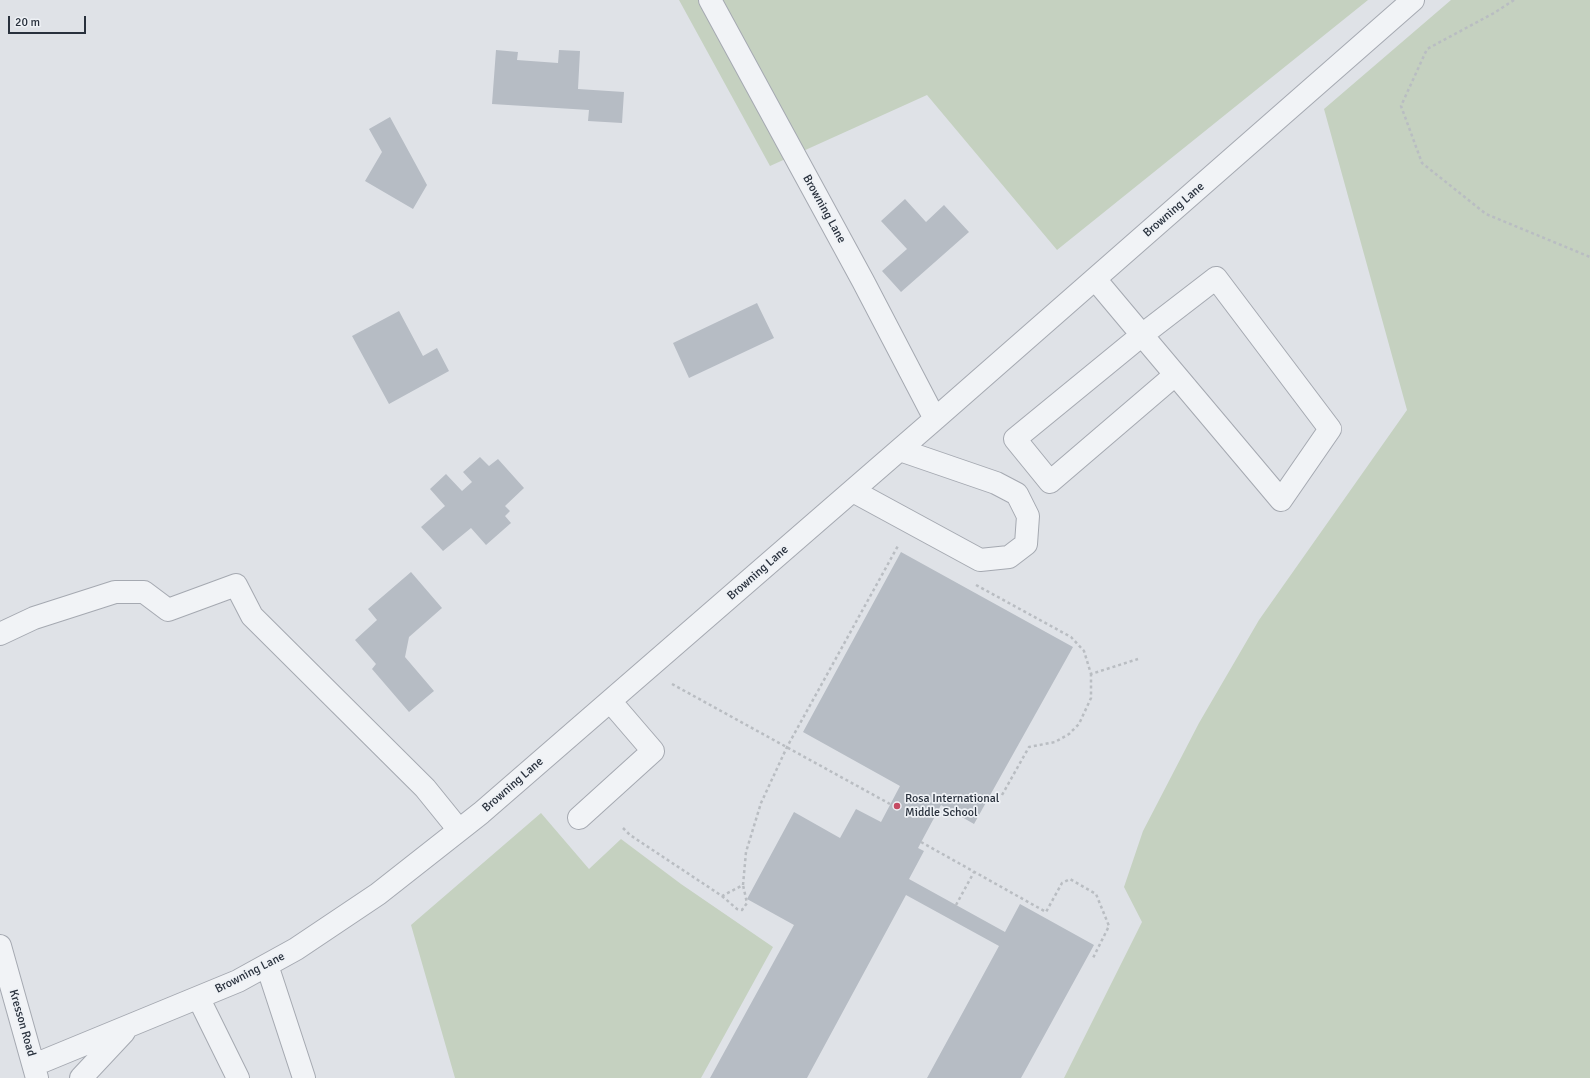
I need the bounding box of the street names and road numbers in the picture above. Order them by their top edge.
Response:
street label: Browning Lane [799,172,849,246]
street label: Browning Lane [1141,180,1207,240]
street label: Browning Lane [725,543,791,603]
street label: Browning Lane [480,755,546,815]
street label: Browning Lane [213,949,287,997]
street label: Kresson Road [6,988,38,1058]

